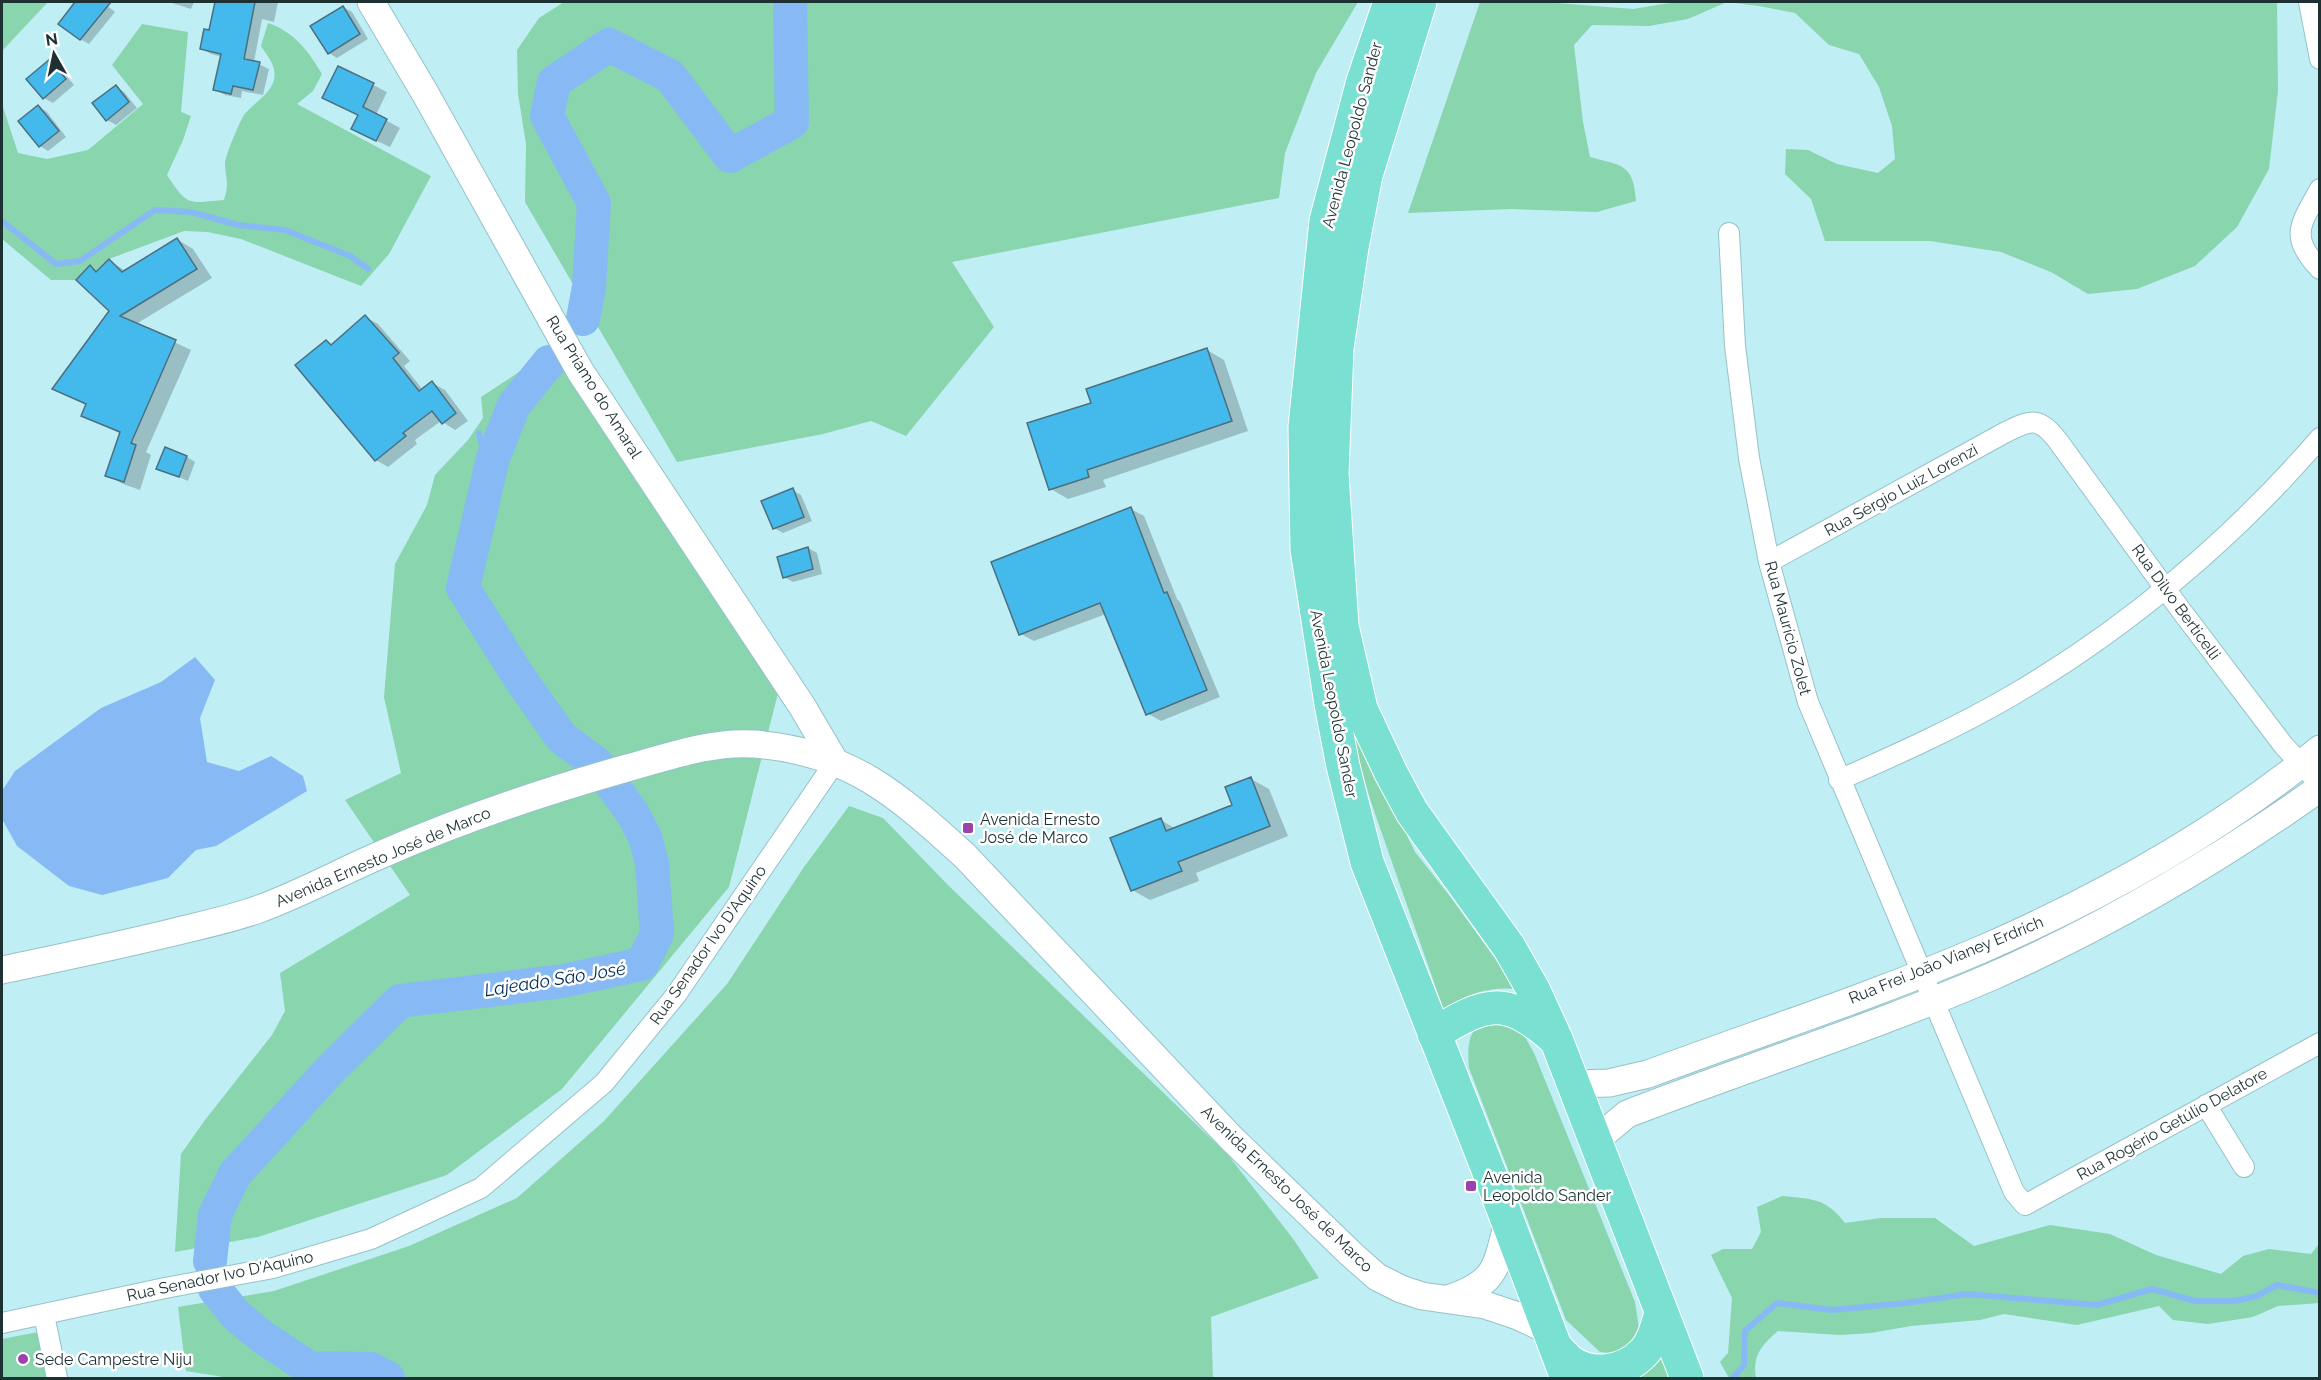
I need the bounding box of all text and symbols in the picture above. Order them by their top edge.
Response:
north arrow [24,24,84,84]
text: N [44,29,59,50]
street label: Avenida Leopoldo Sander [1318,40,1386,230]
street label: Rua Priamo do Amaral [542,312,646,462]
street label: Rua Sérgio Luiz Lorenzi [1821,440,1981,540]
street label: Rua Dilvo Berticelli [2128,540,2224,664]
street label: Rua Maurício Zolet [1761,559,1815,698]
street label: Avenida Leopoldo Sander [1306,608,1362,800]
street label: Avenida Ernesto José de Marco [273,803,493,911]
place label: Avenida Ernesto José de Marco [980,810,1100,847]
marker: Avenida Ernesto José de Marco [961,821,975,835]
street label: Rua Senador Ivo D'Aquino [646,862,770,1028]
street label: Rua Frei João Vianey Erdrich [1846,912,2046,1008]
water label: Lajeado São José [483,957,627,1001]
street label: Rua Rogério Getúlio Delatore [2073,1064,2271,1184]
street label: Avenida Ernesto José de Marco [1197,1102,1377,1276]
place label: Avenida Leopoldo Sander [1483,1168,1611,1205]
marker: Avenida Leopoldo Sander [1464,1179,1478,1193]
street label: Rua Senador Ivo D'Aquino [125,1247,315,1305]
place label: Sede Campestre Niju [35,1350,192,1369]
marker: Sede Campestre Niju [16,1352,30,1366]

